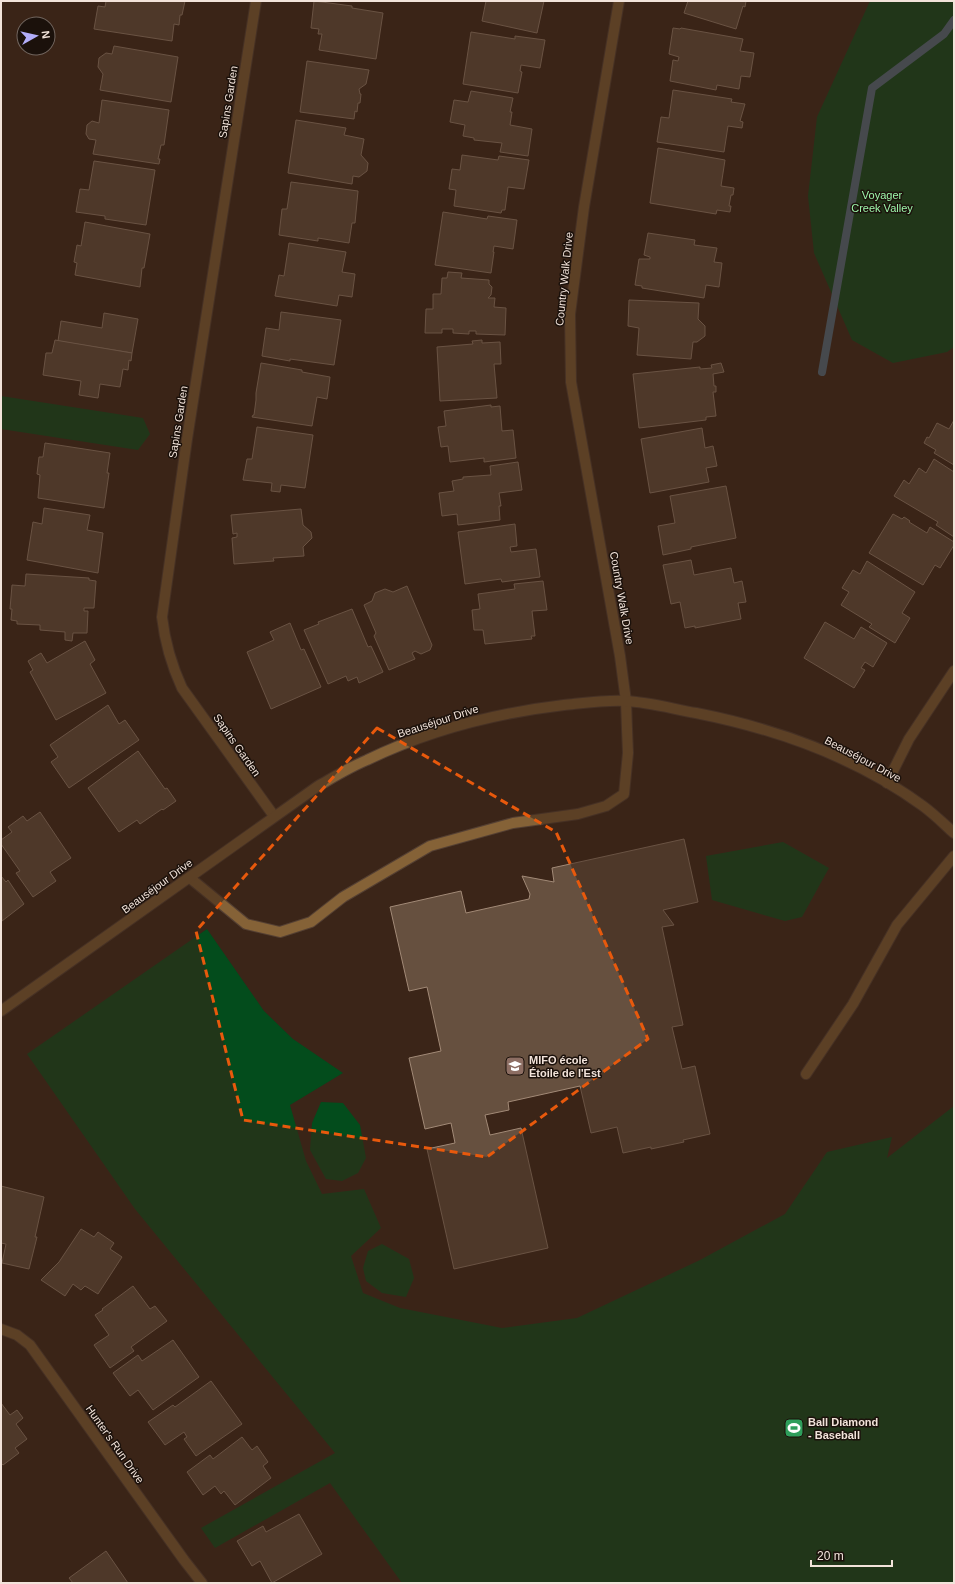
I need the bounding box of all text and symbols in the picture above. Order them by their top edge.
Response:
north arrow [16,16,56,56]
text: N [39,30,52,39]
street label: Sapins Garden [216,65,240,139]
park label: Voyager Creek Valley [851,189,913,214]
street label: Country Walk Drive [553,231,575,327]
street label: Sapins Garden [166,385,190,459]
street label: Country Walk Drive [608,551,636,645]
street label: Beauséjour Drive [396,702,480,740]
street label: Sapins Garden [211,711,263,779]
street label: Beauséjour Drive [823,734,903,784]
street label: Beauséjour Drive [119,856,195,916]
place label: MIFO école Étoile de l'Est [529,1054,601,1079]
school or university icon: MIFO école Étoile de l'Est [504,1055,526,1077]
street label: Hunter's Run Drive [84,1403,146,1485]
place label: Ball Diamond - Baseball [808,1416,878,1441]
sports icon: Ball Diamond - Baseball [783,1417,805,1439]
scale bar [811,1542,892,1568]
text: 20 m [817,1549,844,1563]

